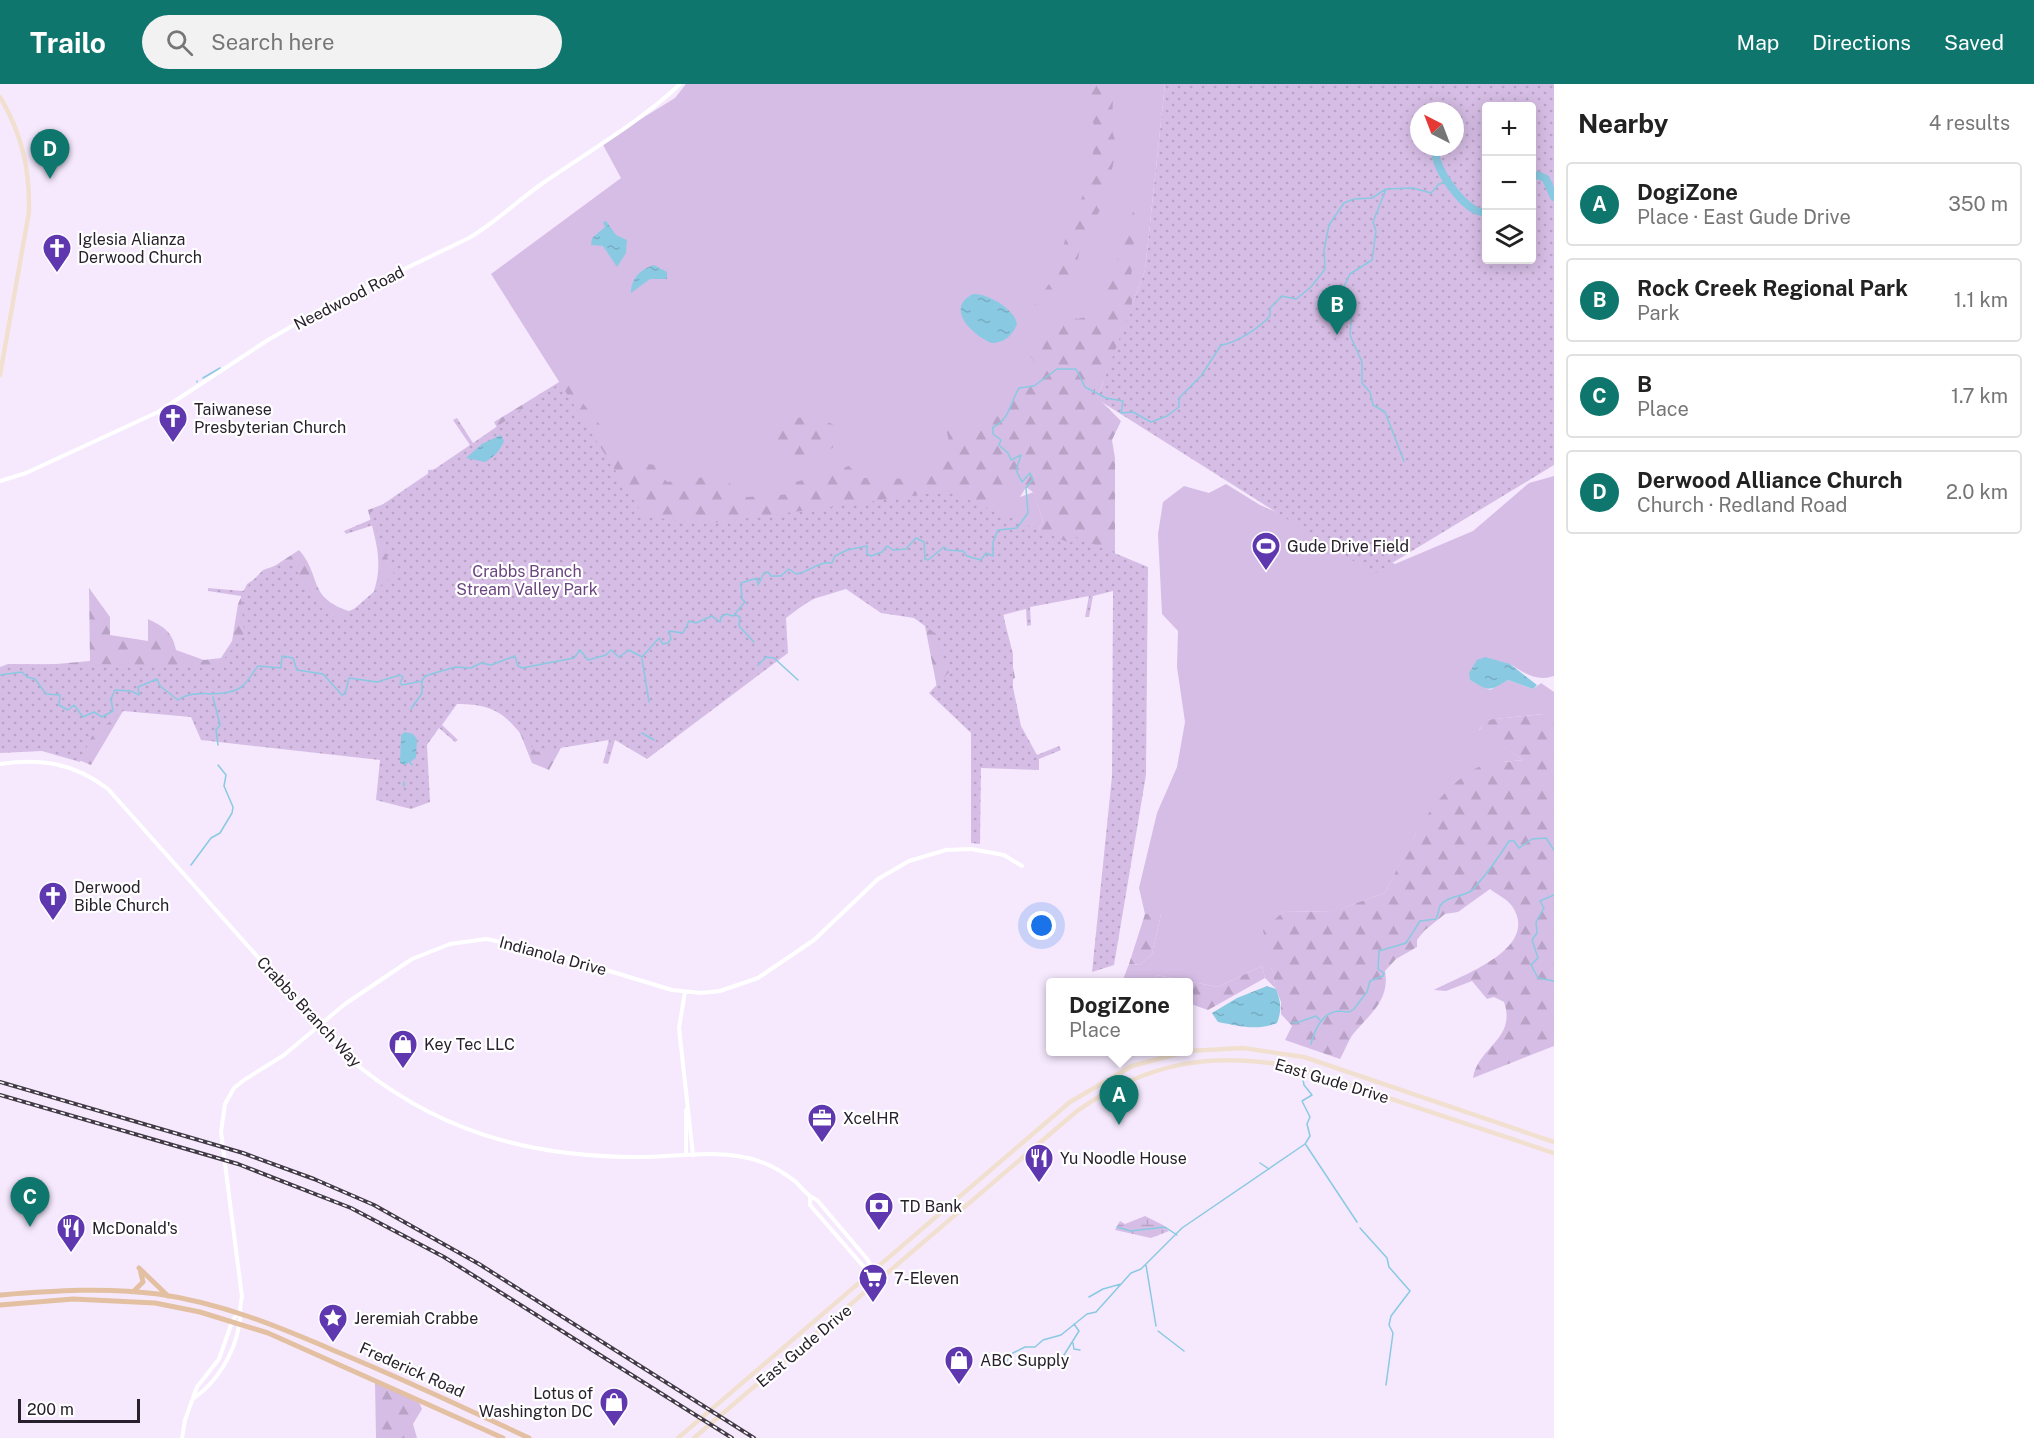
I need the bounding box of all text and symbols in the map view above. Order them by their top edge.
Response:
search box [142,15,562,69]
text: Trailo [30,26,106,59]
icon: search [163,26,196,59]
text: Search here [211,29,334,55]
text: Map [1737,30,1779,55]
text: Directions [1812,30,1911,55]
text: Saved [1944,30,2004,55]
north arrow [1410,102,1464,156]
map controls [1482,102,1536,264]
button: + [1482,102,1536,156]
text: Nearby [1578,108,1668,139]
text: 4 results [1929,111,2010,135]
pin: D [31,130,70,179]
button: − [1482,156,1536,210]
text: DogiZone [1637,179,1738,205]
text: A [1592,192,1607,216]
text: 350 m [1948,192,2008,216]
text: Place · East Gude Drive [1637,205,1851,229]
button: layers [1482,210,1536,264]
place label: Iglesia Alianza Derwood Church [78,230,202,267]
church icon: Iglesia Alianza Derwood Church [41,232,73,274]
street label: Needwood Road [291,262,407,334]
text: Rock Creek Regional Park [1637,275,1908,301]
pin: B [1318,286,1356,335]
text: B [1593,288,1606,312]
text: 1.1 km [1954,288,2008,312]
text: Park [1637,301,1680,325]
text: B [1637,371,1652,397]
text: C [1592,384,1607,408]
text: 1.7 km [1951,384,2008,408]
text: Place [1637,397,1689,421]
place label: Taiwanese Presbyterian Church [194,400,346,437]
church icon: Taiwanese Presbyterian Church [157,402,189,444]
text: Derwood Alliance Church [1637,467,1903,493]
text: D [1592,480,1607,504]
text: 2.0 km [1946,480,2008,504]
text: Church · Redland Road [1637,493,1847,517]
sports icon: Gude Drive Field [1250,530,1282,572]
place label: Gude Drive Field [1287,537,1409,556]
park label: Crabbs Branch Stream Valley Park [456,562,598,599]
place label: Derwood Bible Church [74,878,169,915]
church icon: Derwood Bible Church [37,880,69,922]
your location [1027,911,1056,940]
street label: Indianola Drive [497,933,609,979]
street label: Crabbs Branch Way [253,953,366,1072]
popup [1046,978,1193,1056]
text: DogiZone [1069,992,1170,1018]
text: Place [1069,1018,1121,1042]
shop icon: Key Tec LLC [387,1028,419,1070]
place label: Key Tec LLC [424,1035,515,1054]
street label: East Gude Drive [1273,1055,1391,1107]
pin: A [1100,1076,1138,1125]
office icon: XcelHR [806,1102,838,1144]
place label: XcelHR [843,1109,899,1128]
restaurant icon: Yu Noodle House [1023,1142,1055,1184]
place label: Yu Noodle House [1060,1149,1187,1168]
pin: C [10,1178,50,1227]
bank icon: TD Bank [863,1190,895,1232]
place label: TD Bank [900,1197,962,1216]
restaurant icon: McDonald's [55,1212,87,1254]
place label: McDonald's [92,1219,178,1238]
supermarket icon: 7-Eleven [857,1262,889,1304]
place label: 7-Eleven [894,1269,959,1288]
street label: East Gude Drive [753,1301,855,1391]
place icon: Jeremiah Crabbe [317,1302,349,1344]
place label: Jeremiah Crabbe [354,1309,478,1328]
street label: Frederick Road [357,1338,467,1402]
shop icon: ABC Supply [943,1344,975,1386]
place label: ABC Supply [980,1351,1070,1370]
place label: Lotus of Washington DC [479,1384,593,1421]
shop icon: Lotus of Washington DC [598,1386,630,1428]
scale bar [18,1396,140,1424]
text: 200 m [27,1400,74,1419]

